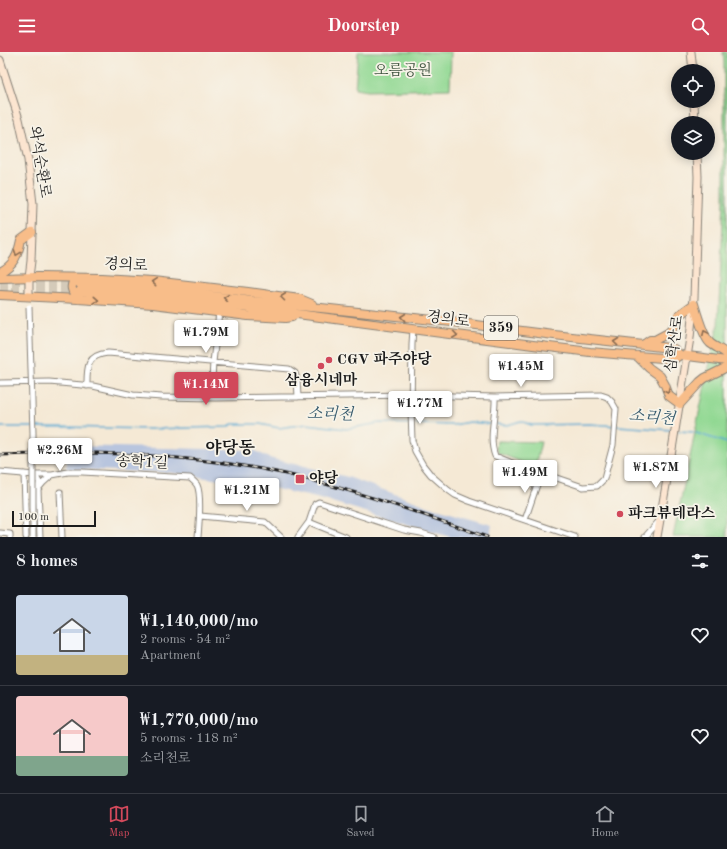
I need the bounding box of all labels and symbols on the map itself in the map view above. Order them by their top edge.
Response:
park label: 오름공원 [374,62,432,79]
street label: 와석순환로 [26,125,54,199]
one-way arrow [14,249,22,256]
street label: 경의로 [104,255,149,275]
one-way arrow [151,277,157,286]
one-way arrow [280,293,286,302]
one-way arrow [223,294,229,303]
one-way arrow [93,295,99,304]
street label: 경의로 [425,308,471,331]
one-way arrow [400,313,406,322]
street label: 심학산로 [662,313,687,374]
road number: 359 [484,316,518,340]
pin: ₩1.79M [173,320,239,354]
one-way arrow [452,330,458,339]
one-way arrow [702,330,710,338]
one-way arrow [612,338,619,347]
place label: CGV 파주야당 [337,350,432,368]
pin: ₩1.45M [488,354,554,388]
marker: CGV 파주야당 [324,355,334,365]
marker: 삼융시네마 [316,361,326,371]
place label: 삼융시네마 [285,371,358,389]
pin: ₩1.14M [173,372,239,406]
one-way arrow [662,386,670,394]
pin: ₩1.77M [387,391,453,425]
water label: 소리천 [307,405,355,423]
water label: 소리천 [628,406,678,428]
pin: ₩2.26M [27,438,93,472]
district label: 야당동 [205,438,255,457]
street label: 송학1길 [116,452,169,472]
pin: ₩1.87M [623,455,689,489]
pin: ₩1.49M [492,460,558,494]
place label: 야당 [309,469,338,487]
marker: 야당 [294,473,306,485]
pin: ₩1.21M [214,478,280,512]
place label: 파크뷰테라스 [628,504,715,522]
scale bar [12,509,96,528]
marker: 파크뷰테라스 [615,509,625,519]

